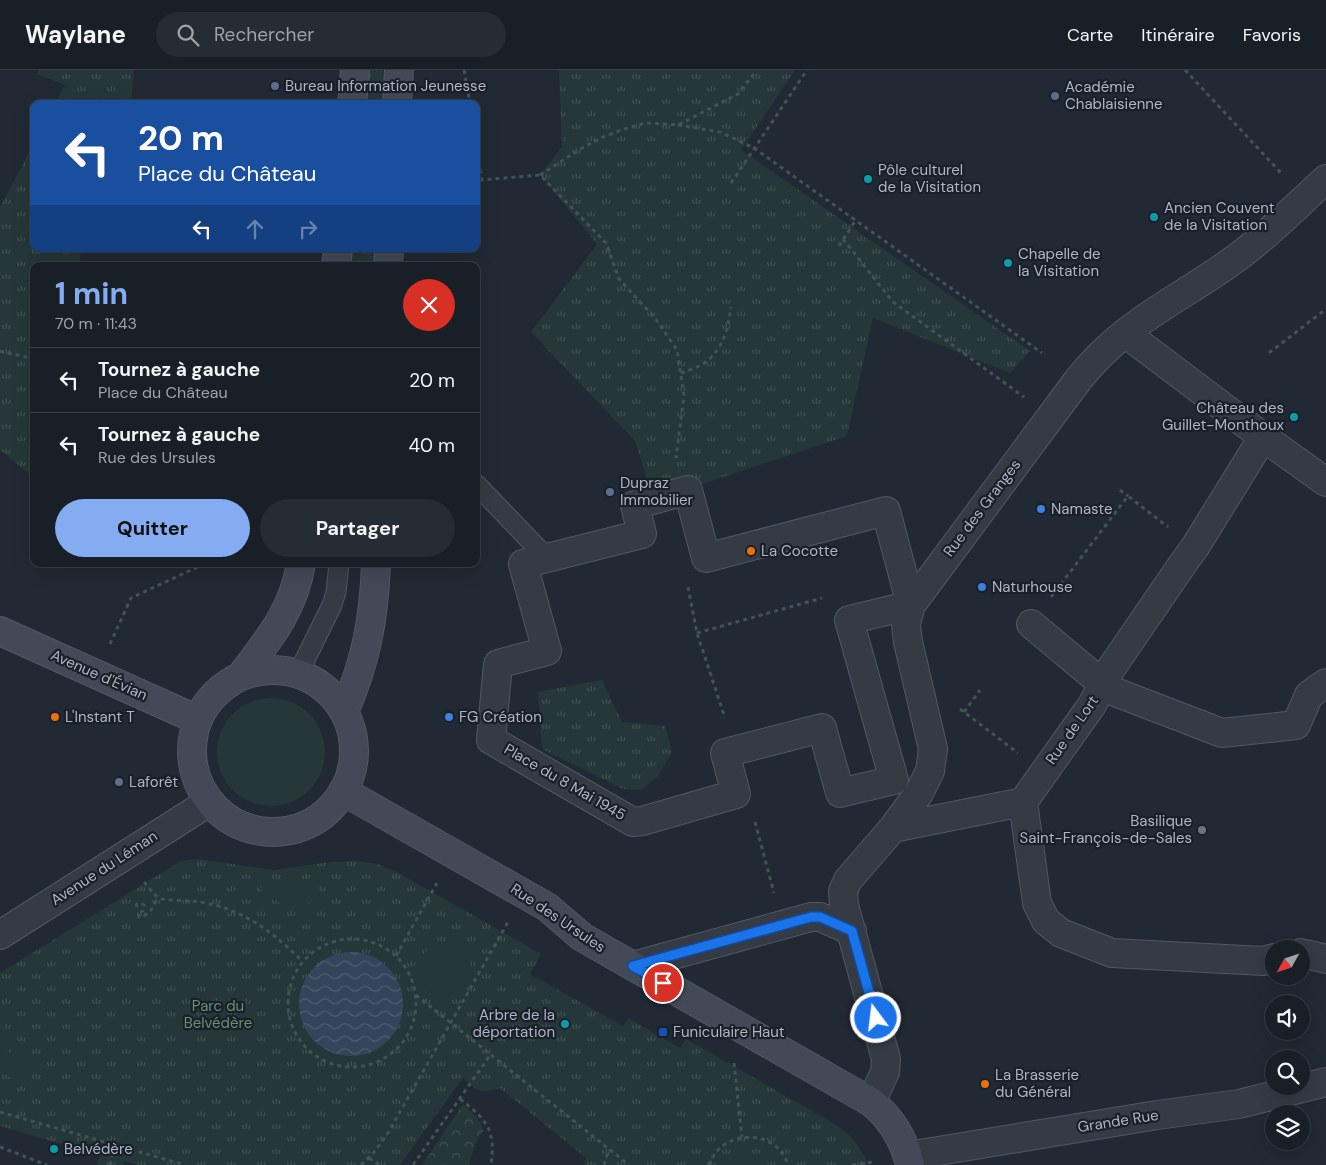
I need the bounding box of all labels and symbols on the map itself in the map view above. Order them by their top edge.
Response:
place label: Bureau Information Jeunesse [285,76,486,96]
place label: Académie Chablaisienne [1065,77,1162,114]
marker: Bureau Information Jeunesse [269,80,281,92]
marker: Académie Chablaisienne [1049,90,1061,102]
place label: Pôle culturel de la Visitation [878,160,981,197]
marker: Pôle culturel de la Visitation [862,173,874,185]
place label: Ancien Couvent de la Visitation [1164,198,1275,235]
marker: Ancien Couvent de la Visitation [1148,211,1160,223]
place label: Chapelle de la Visitation [1018,244,1101,281]
marker: Chapelle de la Visitation [1002,257,1014,269]
place label: Château des Guillet-Monthoux [1162,398,1285,435]
marker: Château des Guillet-Monthoux [1288,411,1300,423]
street label: Rue des Granges [939,455,1025,561]
place label: Dupraz Immobilier [620,473,694,510]
marker: Dupraz Immobilier [604,486,616,498]
place label: Namaste [1051,499,1112,519]
marker: Namaste [1035,503,1047,515]
place label: La Cocotte [761,541,838,561]
marker: La Cocotte [745,545,757,557]
place label: Naturhouse [992,577,1073,597]
marker: Naturhouse [976,581,988,593]
street label: Avenue d'Évian [48,645,150,705]
street label: Rue de Lort [1041,691,1103,768]
place label: L'Instant T [65,707,135,727]
place label: FG Création [459,707,542,727]
marker: L'Instant T [49,711,61,723]
marker: FG Création [443,711,455,723]
street label: Place du 8 Mai 1945 [501,739,629,825]
place label: Laforêt [129,772,178,792]
marker: Laforêt [113,776,125,788]
place label: Basilique Saint-François-de-Sales [1020,811,1192,848]
marker: Basilique Saint-François-de-Sales [1196,824,1208,836]
street label: Avenue du Léman [47,826,161,910]
street label: Rue des Ursules [507,879,609,957]
north arrow [1265,940,1310,985]
pin [642,962,684,1004]
position arrow [849,991,901,1043]
park label: Parc du Belvédère [184,996,252,1033]
place label: Arbre de la déportation [472,1005,555,1042]
marker: Arbre de la déportation [559,1018,571,1030]
place label: Funiculaire Haut [673,1022,785,1042]
marker: Funiculaire Haut [657,1026,669,1038]
place label: La Brasserie du Général [995,1065,1079,1102]
marker: La Brasserie du Général [979,1078,991,1090]
street label: Grande Rue [1076,1105,1160,1137]
place label: Belvédère [64,1139,133,1159]
marker: Belvédère [48,1143,60,1155]

